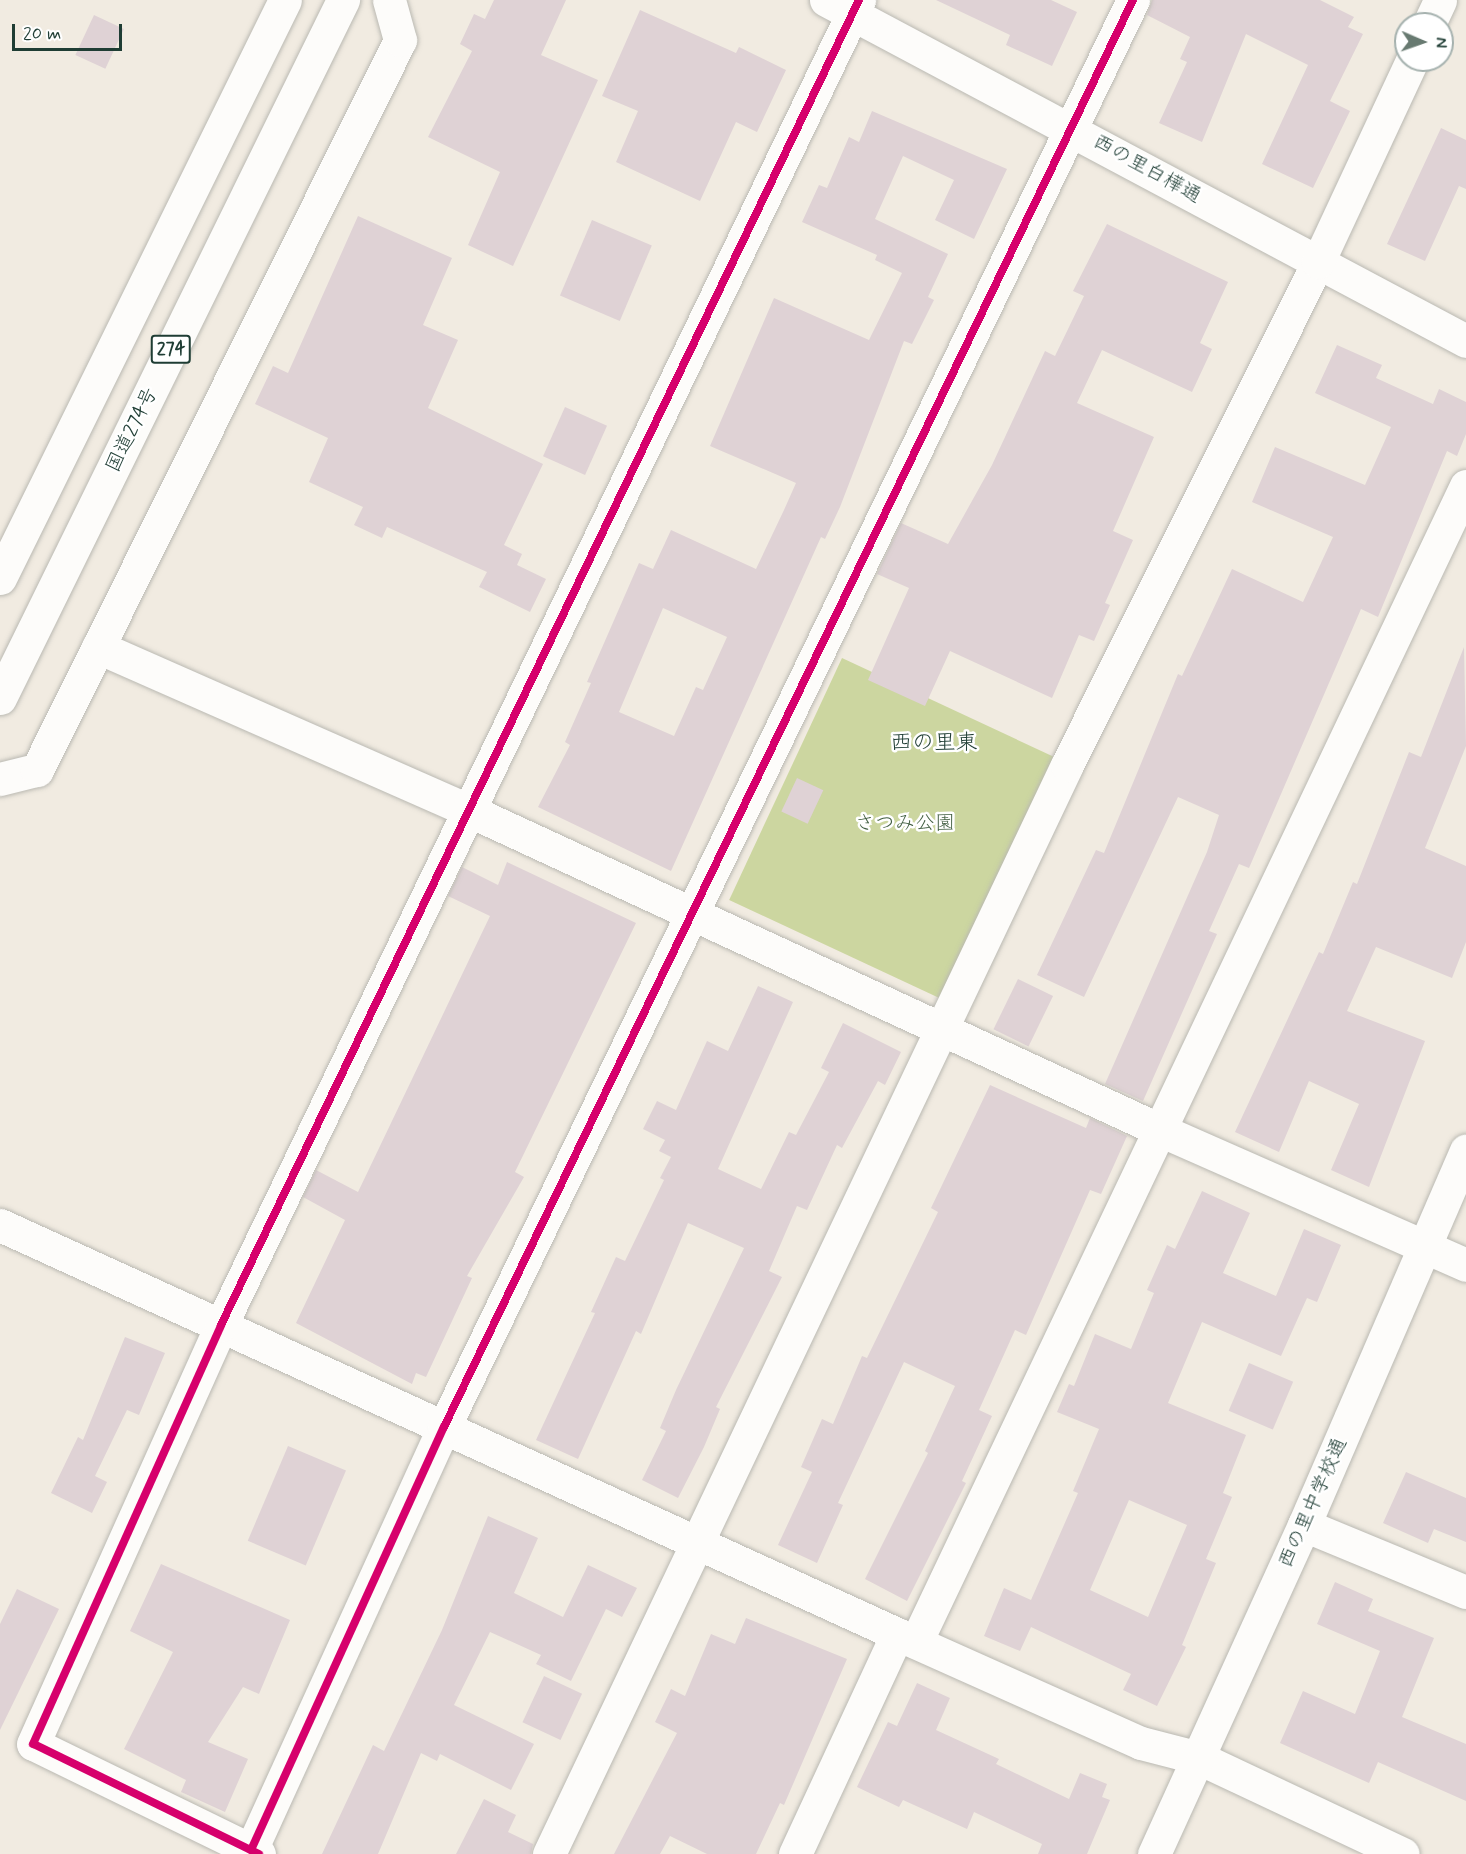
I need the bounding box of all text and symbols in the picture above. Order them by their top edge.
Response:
scale bar [15,12,124,50]
north arrow [1394,12,1454,72]
text: 20 m [23,22,61,46]
text: N [1430,37,1451,48]
street label: 西の里白樺通 [1089,129,1205,209]
road number: 274 [150,334,192,364]
street label: 国道274号 [101,384,163,476]
district label: 西の里東 [890,731,978,757]
park label: さつみ公園 [855,811,955,835]
street label: 西の里中学校通 [1274,1434,1352,1572]

